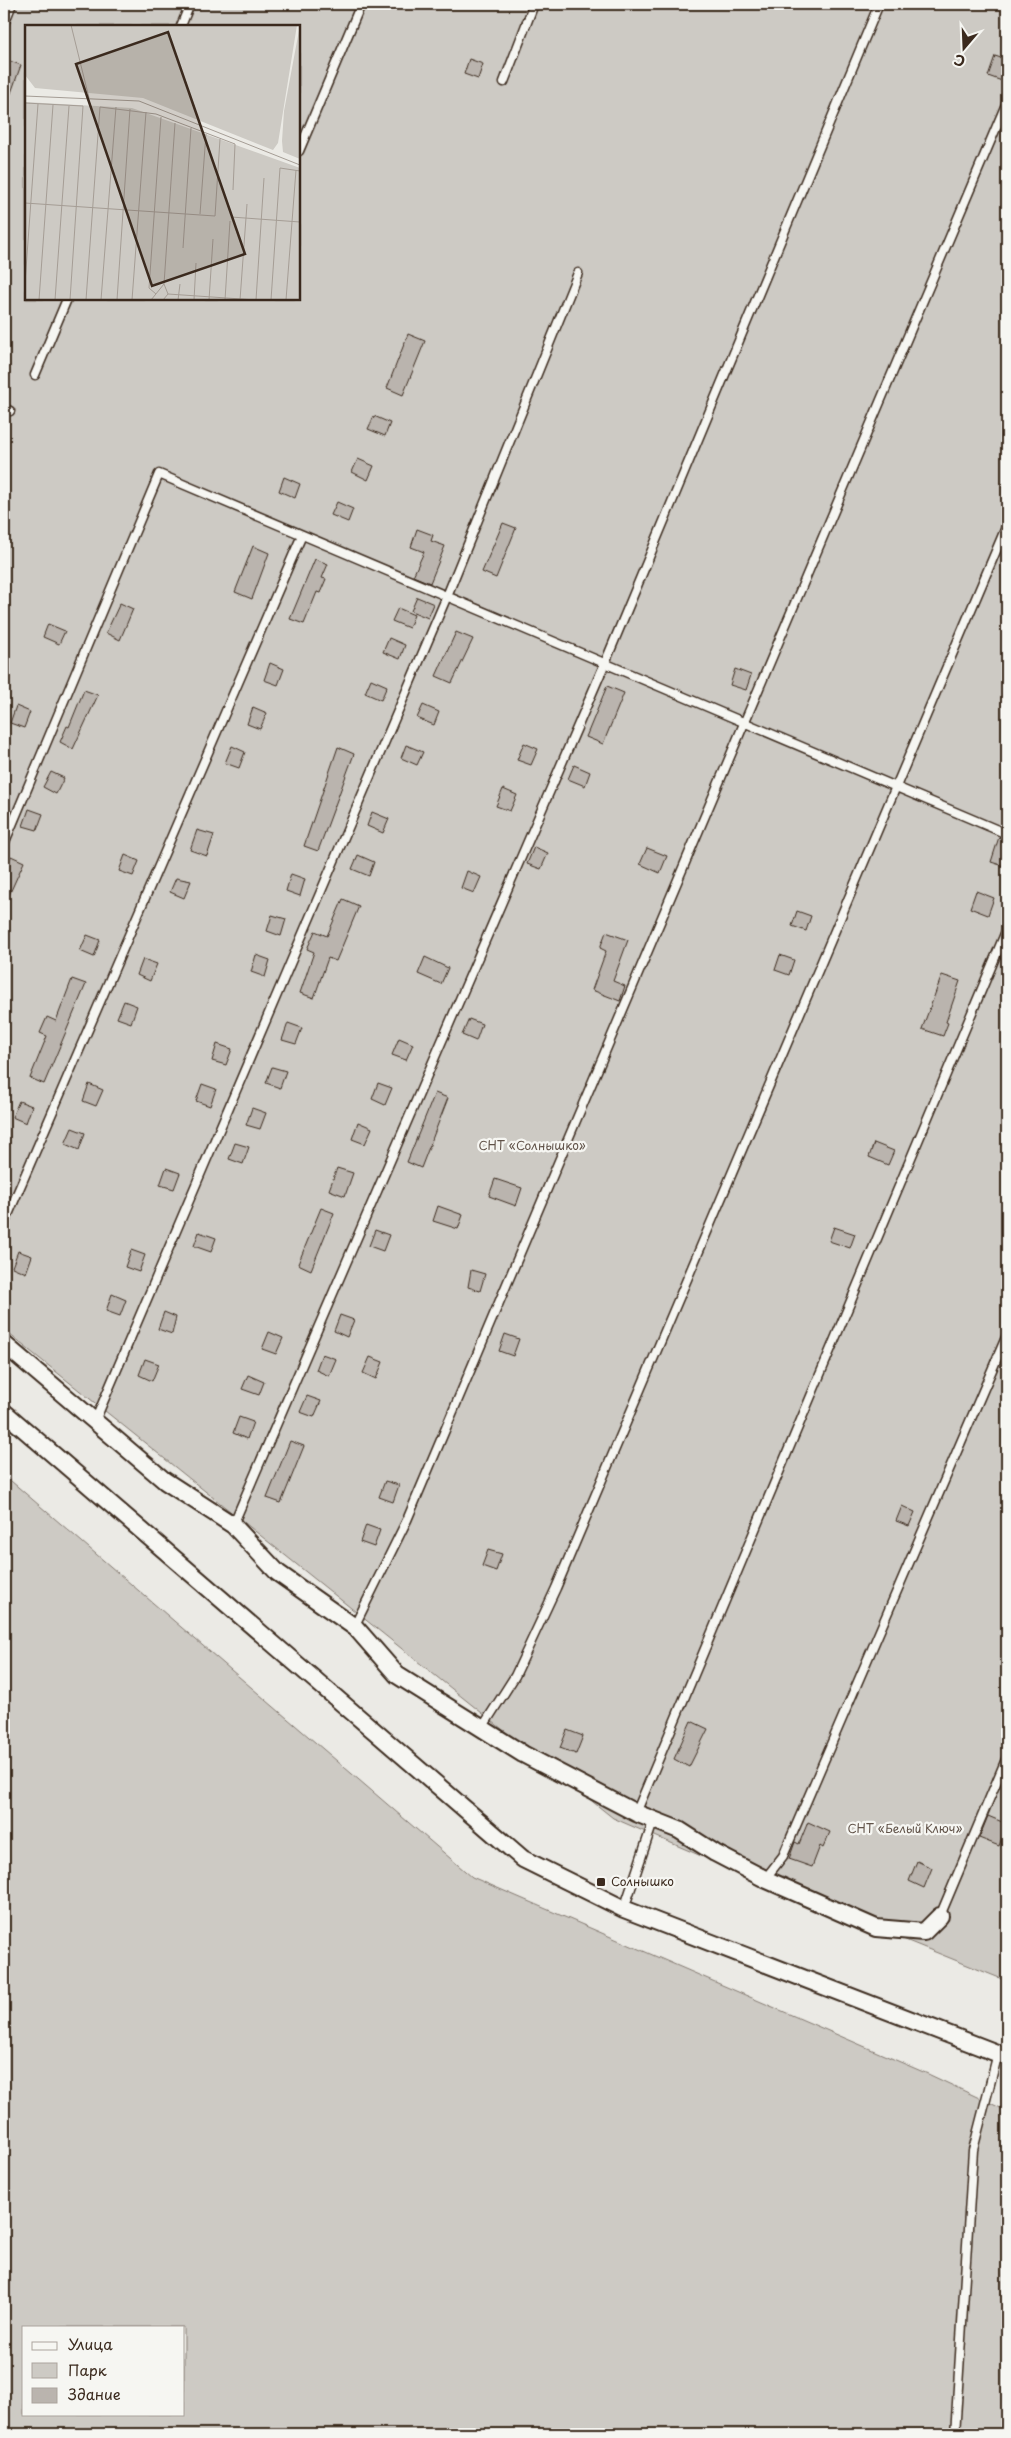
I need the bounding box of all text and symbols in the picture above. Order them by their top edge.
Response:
north arrow [938,22,988,72]
inset map [25,25,300,300]
text: С [951,49,968,72]
park label: СНТ «Солнышко» [478,1136,586,1154]
park label: СНТ «Белый Ключ» [848,1819,963,1837]
place label: Солнышко [611,1872,674,1890]
marker: Солнышко [595,1876,607,1888]
legend [22,2326,185,2416]
text: Улица [68,2332,113,2355]
text: Парк [68,2358,107,2381]
text: Здание [68,2382,121,2405]

